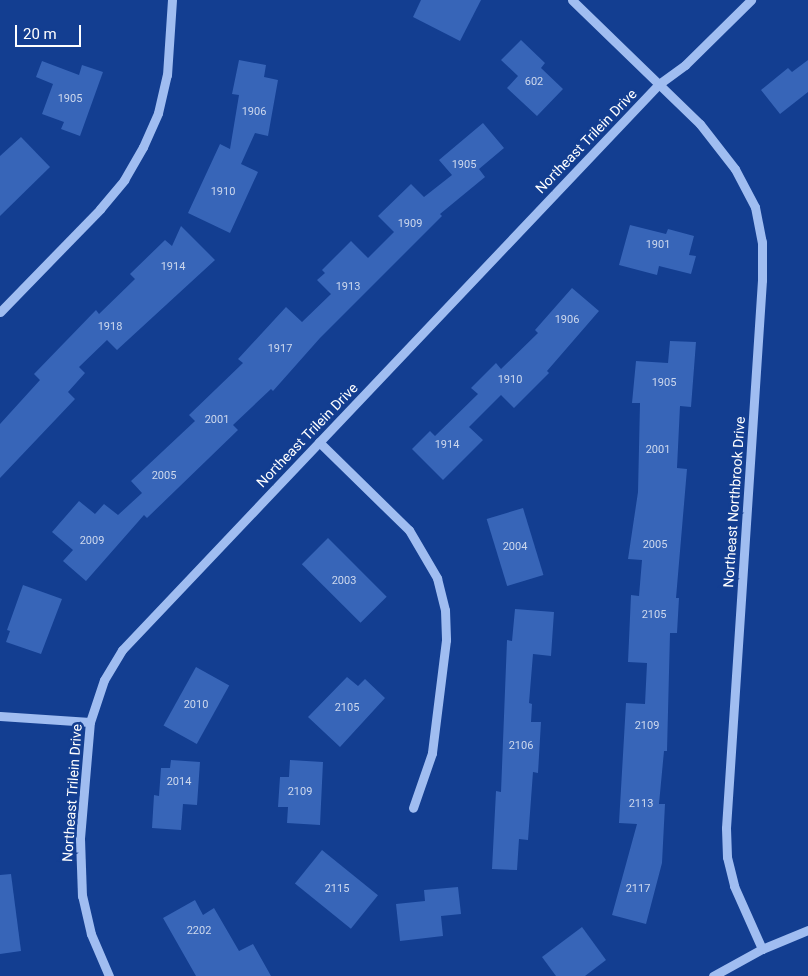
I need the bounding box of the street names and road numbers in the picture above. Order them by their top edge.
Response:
street label: Northeast Trilein Drive [532,85,640,197]
street label: Northeast Trilein Drive [253,379,361,491]
street label: Northeast Northbrook Drive [720,416,748,588]
street label: Northeast Trilein Drive [59,723,85,863]

